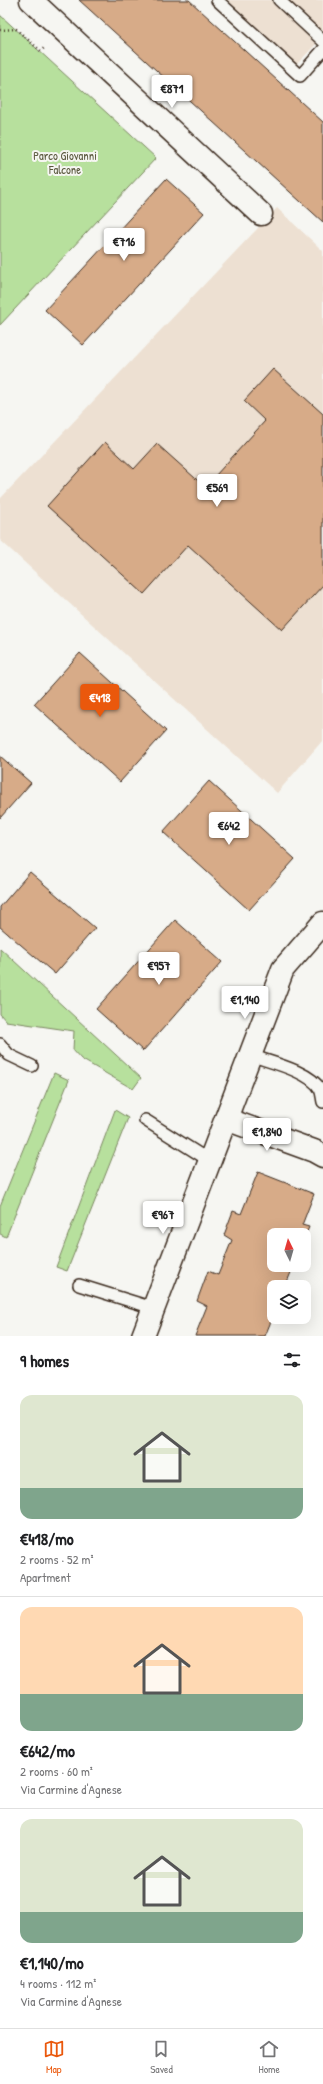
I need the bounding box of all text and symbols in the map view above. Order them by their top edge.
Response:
pin: €871 [148,75,196,109]
text: €871 [160,79,184,97]
park label: Parco Giovanni Falcone [33,147,97,178]
pin: €716 [100,228,148,262]
text: €716 [113,232,135,250]
pin: €569 [193,474,241,508]
text: €569 [206,478,228,496]
pin: €418 [76,684,124,718]
text: €418 [89,688,111,706]
pin: €642 [205,812,253,846]
text: €642 [218,816,240,834]
pin: €957 [135,952,183,986]
text: €957 [148,956,170,974]
pin: €1,140 [212,986,278,1020]
text: €1,140 [230,990,260,1008]
pin: €1,840 [234,1118,300,1152]
text: €1,840 [252,1122,282,1140]
pin: €967 [139,1201,187,1235]
text: €967 [152,1205,174,1223]
north arrow [267,1228,311,1272]
map controls [267,1228,311,1324]
button: layers [267,1280,311,1324]
text: 9 homes [20,1349,69,1372]
icon: filters [281,1349,303,1371]
icon: home [126,1421,198,1493]
text: €418/mo [20,1527,74,1550]
text: 2 rooms · 52 m² [20,1550,93,1568]
text: Apartment [20,1568,71,1586]
icon: home [126,1633,198,1705]
text: €642/mo [20,1739,75,1762]
text: 2 rooms · 60 m² [20,1762,93,1780]
text: Via Carmine d'Agnese [20,1780,122,1798]
icon: home [126,1845,198,1917]
text: €1,140/mo [20,1951,84,1974]
text: 4 rooms · 112 m² [20,1974,96,1992]
text: Via Carmine d'Agnese [20,1992,122,2010]
tab: Map [43,2038,65,2076]
tab: Saved [150,2038,173,2076]
tab: Home [258,2038,280,2076]

